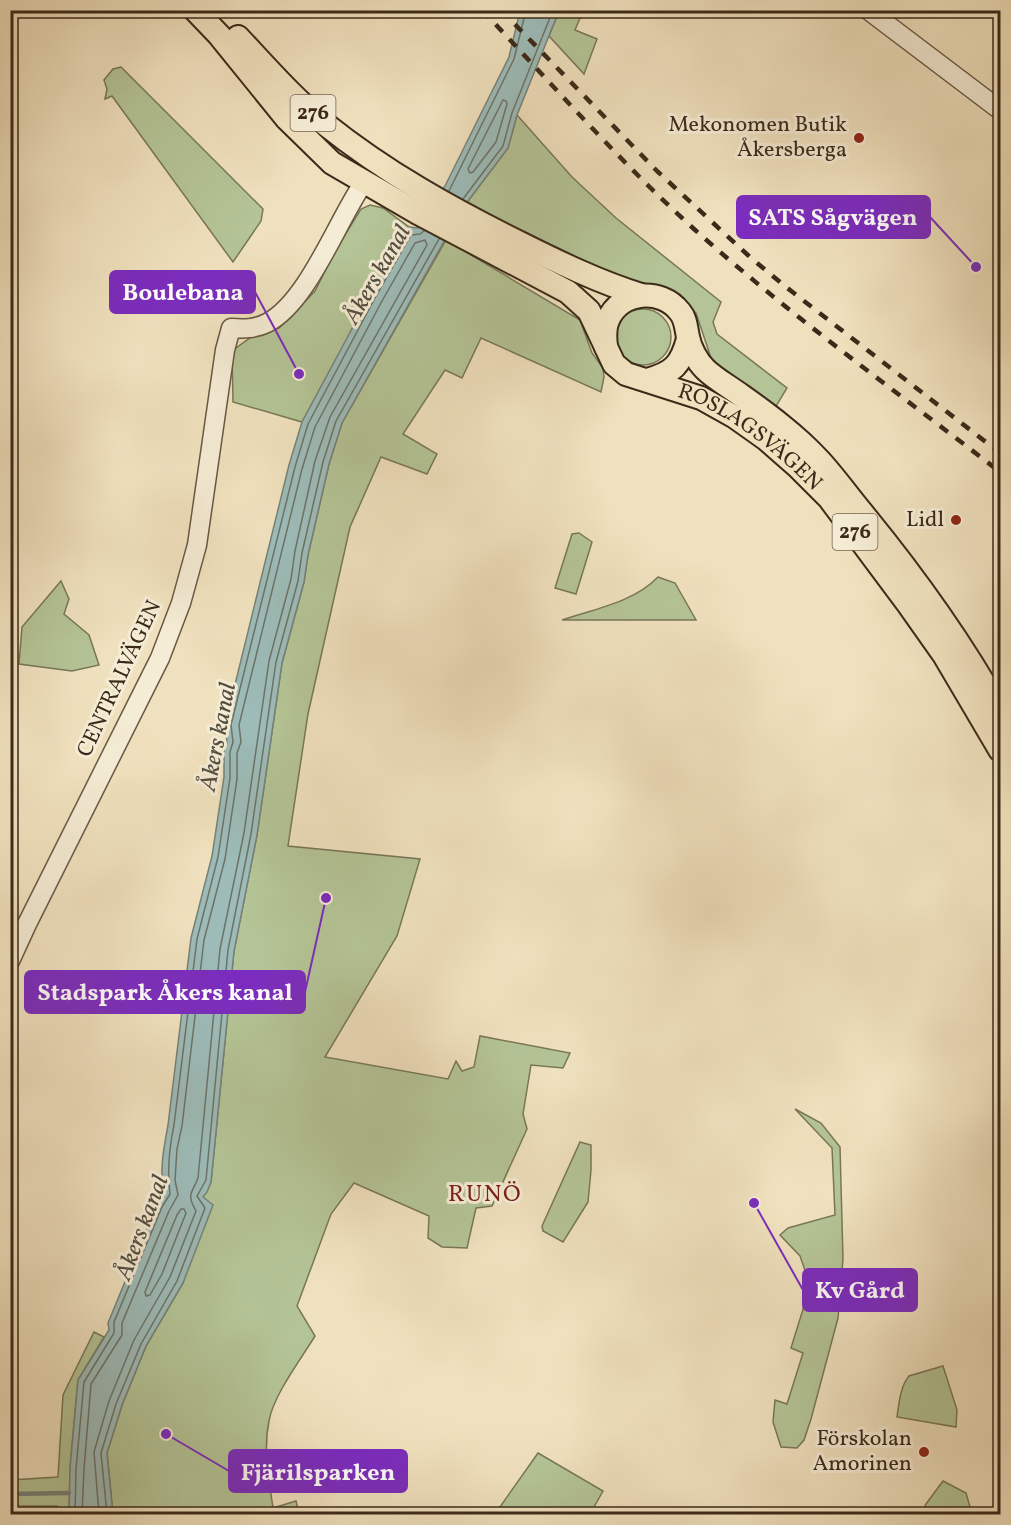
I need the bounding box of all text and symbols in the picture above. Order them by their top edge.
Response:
road number: 276 [290,95,336,131]
place label: Mekonomen Butik Åkersberga [668,110,847,166]
marker: Mekonomen Butik Åkersberga [852,131,866,145]
callout: SATS Sågvägen [737,196,930,238]
text: SATS Sågvägen [748,202,918,236]
water label: Åkers kanal [335,219,420,332]
callout: Boulebana [110,271,255,313]
text: Boulebana [122,277,244,311]
street label: ROSLAGSVÄGEN [674,376,829,498]
place label: Lidl [906,505,944,536]
marker: Lidl [949,513,963,527]
road number: 276 [832,514,878,550]
street label: CENTRALVÄGEN [70,595,170,763]
water label: Åkers kanal [192,680,246,795]
callout: Stadspark Åkers kanal [25,971,305,1013]
text: Stadspark Åkers kanal [37,977,293,1011]
water label: Åkers kanal [107,1171,179,1286]
district label: RUNÖ [448,1178,522,1212]
callout: Kv Gård [803,1269,917,1311]
text: Kv Gård [815,1275,905,1309]
place label: Förskolan Amorinen [813,1424,912,1480]
marker: Förskolan Amorinen [917,1445,931,1459]
callout: Fjärilsparken [229,1450,407,1492]
text: Fjärilsparken [241,1457,395,1491]

